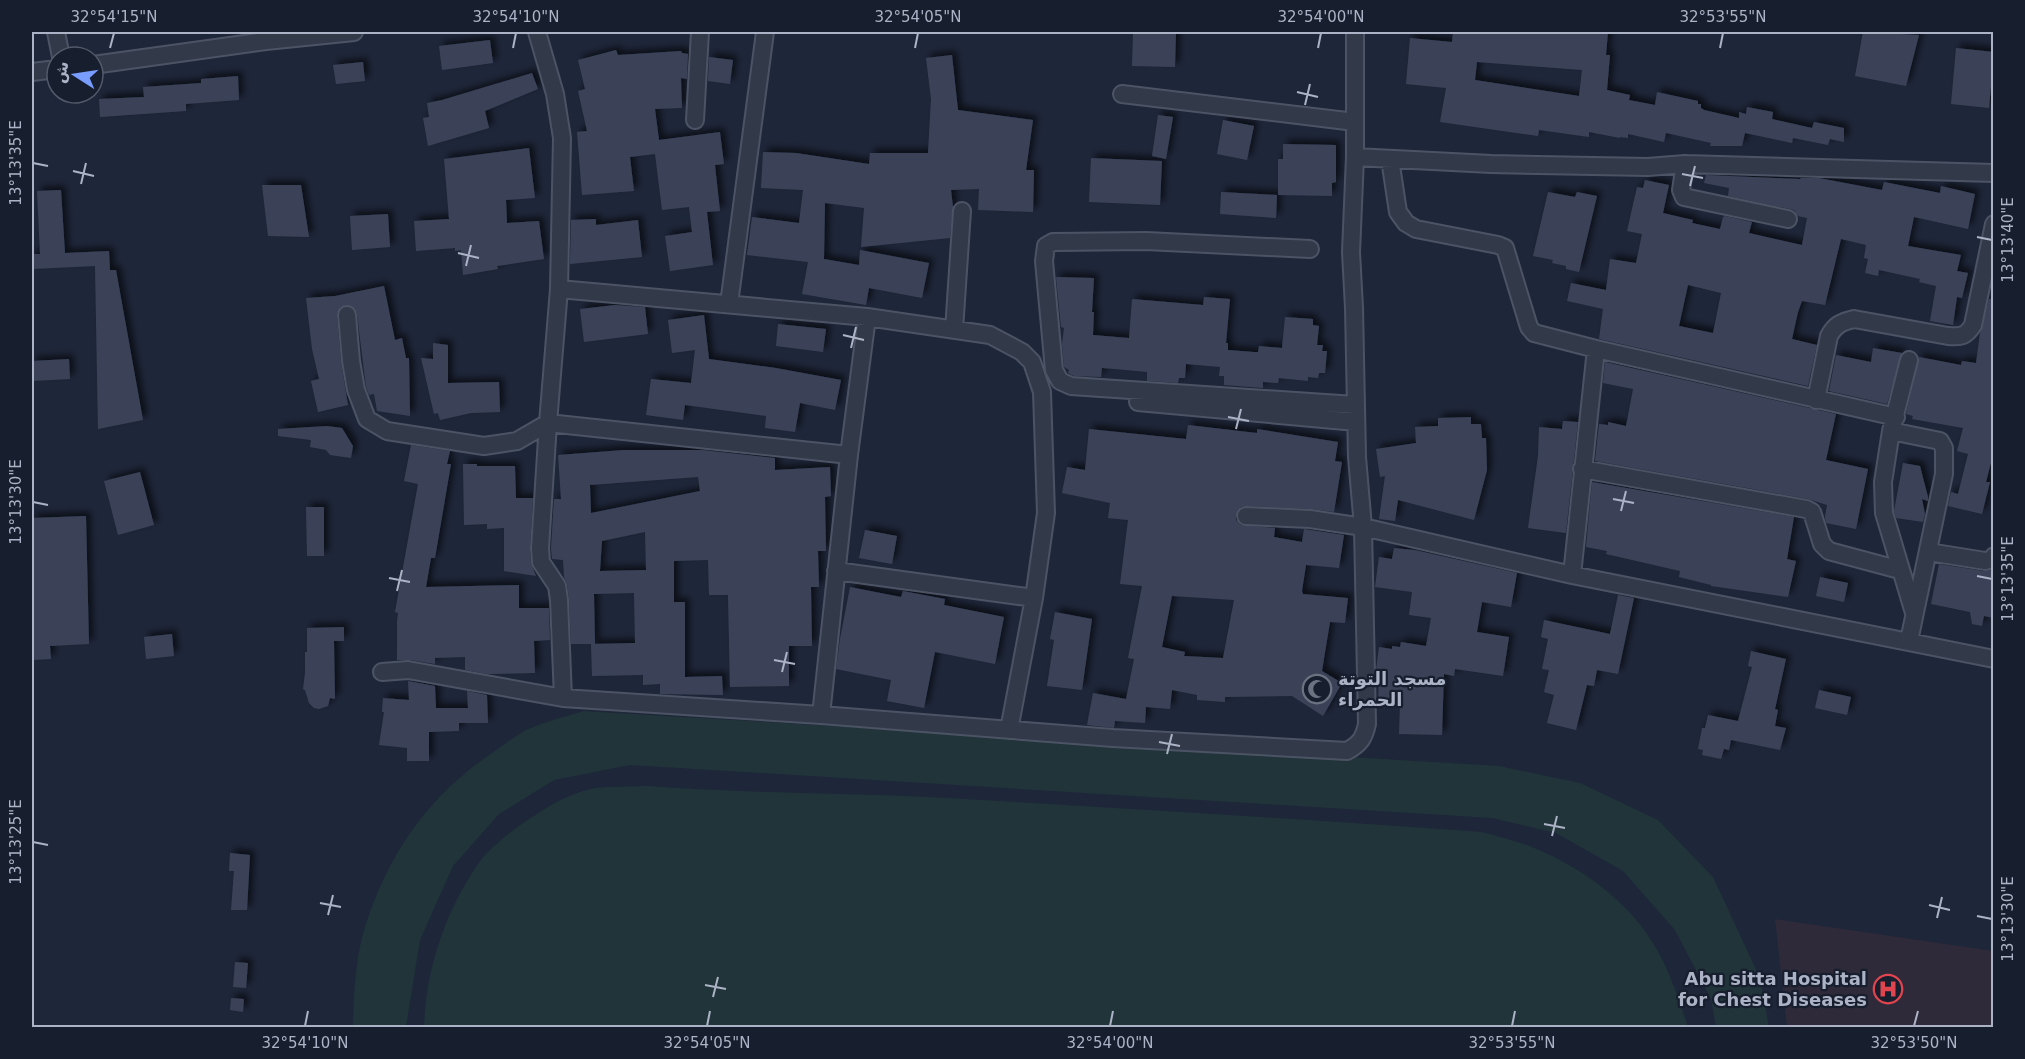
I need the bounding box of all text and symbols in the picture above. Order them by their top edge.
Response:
text: 32°54'15"N [70,8,158,26]
text: 32°54'10"N [472,8,560,26]
text: 32°54'05"N [874,8,962,26]
text: 32°54'00"N [1277,8,1365,26]
text: 32°53'55"N [1679,8,1767,26]
north arrow [45,45,105,105]
text: ش [49,59,72,85]
text: 13°13'35"E [7,120,25,206]
text: 13°13'40"E [1999,197,2017,283]
text: 13°13'30"E [7,459,25,545]
text: 13°13'35"E [1999,536,2017,622]
place label: مسجد التوتة الحمراء [1338,668,1446,711]
mosque icon: مسجد التوتة الحمراء [1301,673,1333,705]
text: 13°13'25"E [7,799,25,885]
text: 13°13'30"E [1999,876,2017,962]
place label: Abu sitta Hospital for Chest Diseases [1678,968,1867,1010]
hospital icon: Abu sitta Hospital for Chest Diseases [1872,973,1904,1005]
text: 32°54'10"N [261,1034,349,1052]
text: 32°54'05"N [663,1034,751,1052]
text: 32°54'00"N [1066,1034,1154,1052]
text: 32°53'55"N [1468,1034,1556,1052]
text: 32°53'50"N [1870,1034,1958,1052]

